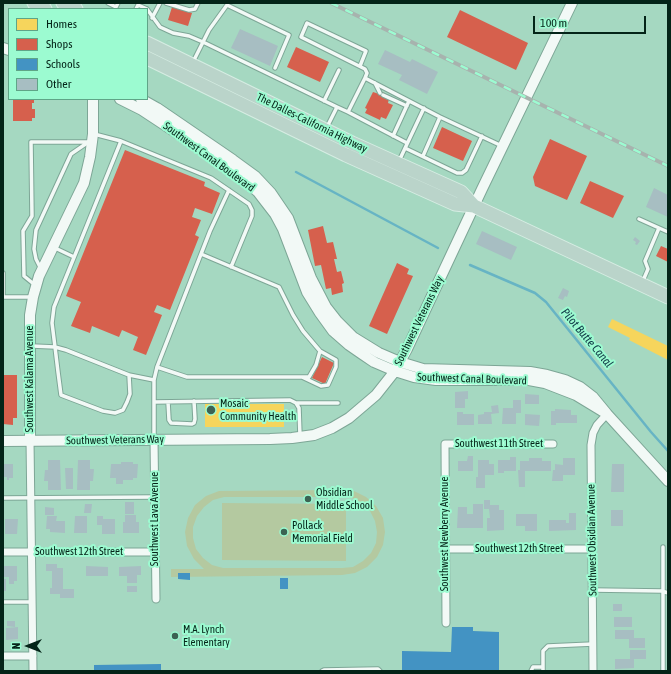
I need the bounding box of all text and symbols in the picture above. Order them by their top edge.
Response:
legend [8,8,148,100]
scale bar [535,8,648,34]
text: 100 m [540,16,567,30]
text: Homes [46,17,77,31]
text: Shops [46,37,72,51]
text: Schools [46,57,80,71]
text: Other [46,77,71,91]
street label: The Dalles-California Highway [254,90,370,156]
street label: Southwest Canal Boulevard [161,119,257,195]
street label: Southwest Veterans Way [392,274,446,368]
water label: Pilot Butte Canal [558,305,616,371]
street label: Southwest Kalama Avenue [23,326,37,432]
street label: Southwest Canal Boulevard [417,370,527,388]
place label: Mosaic Community Health [220,397,296,423]
marker: Mosaic Community Health [205,404,217,416]
street label: Southwest Veterans Way [66,433,164,447]
street label: Southwest 11th Street [455,437,543,451]
street label: Southwest Lava Avenue [148,472,162,566]
street label: Southwest Newberry Avenue [438,477,452,591]
street label: Southwest Obsidian Avenue [584,484,600,596]
place label: Obsidian Middle School [316,486,373,512]
marker: Obsidian Middle School [303,494,313,504]
place label: Pollack Memorial Field [292,519,353,545]
marker: Pollack Memorial Field [279,527,289,537]
street label: Southwest 12th Street [475,542,563,556]
street label: Southwest 12th Street [35,545,123,559]
place label: M.A. Lynch Elementary [183,623,230,649]
north arrow [8,626,48,666]
marker: M.A. Lynch Elementary [170,631,180,641]
text: N [10,643,22,649]

